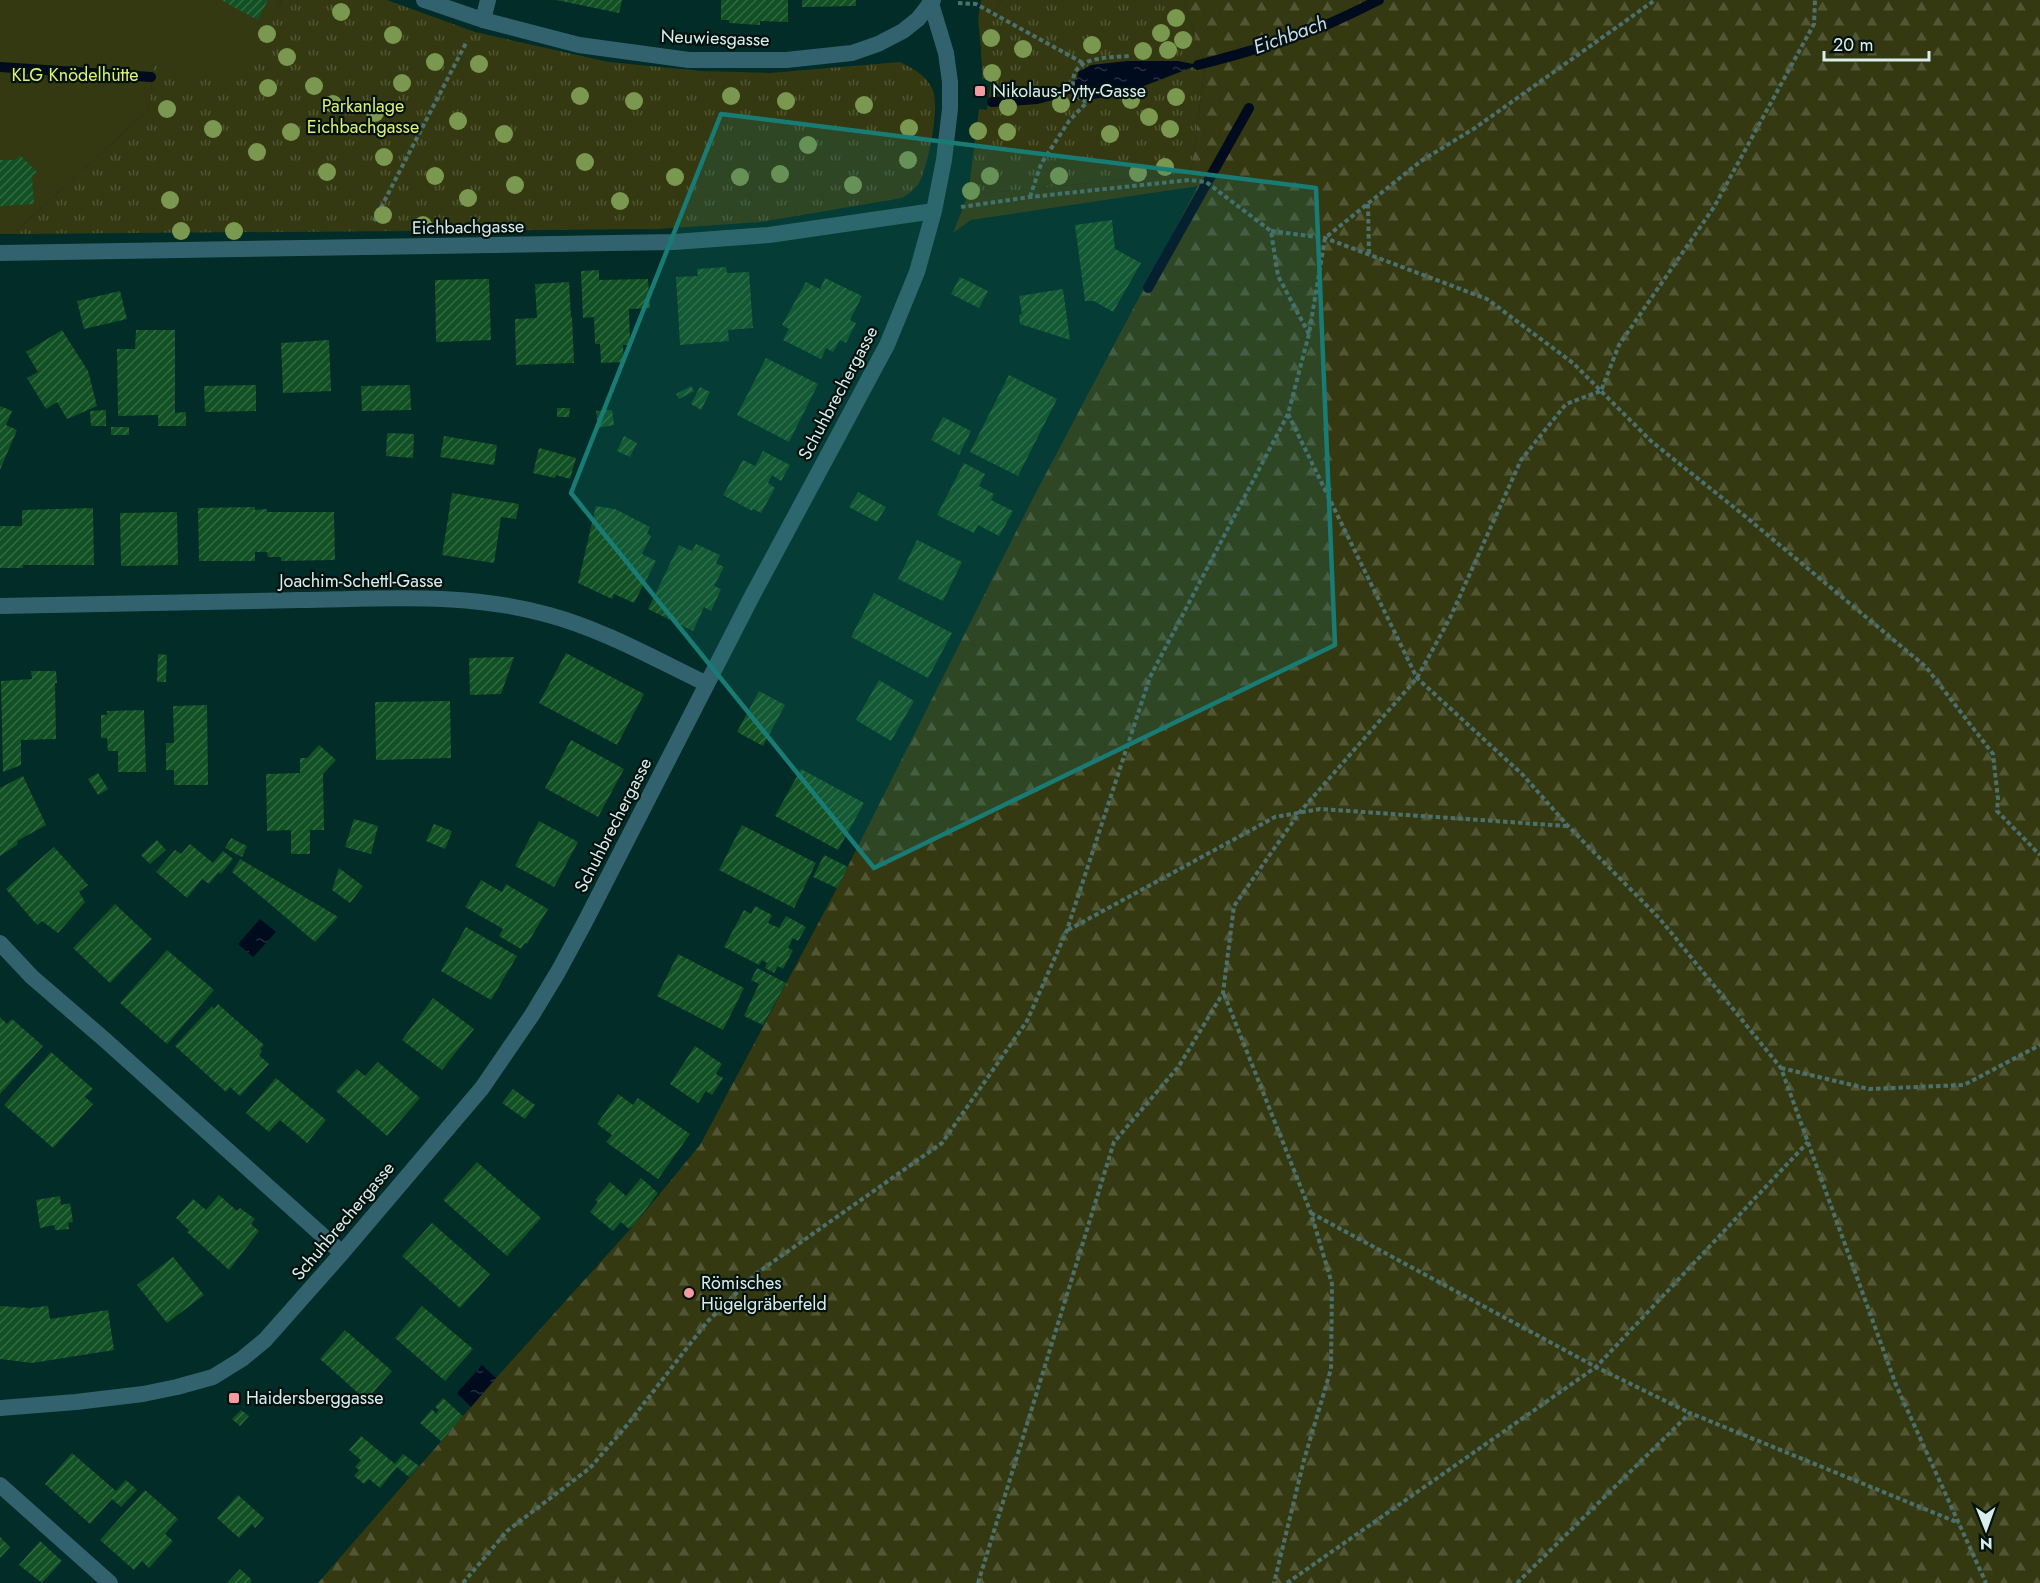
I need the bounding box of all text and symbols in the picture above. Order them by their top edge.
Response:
water label: Eichbach [1249,8,1331,62]
street label: Neuwiesgasse [660,23,770,53]
scale bar [1824,24,1929,62]
text: 20 m [1833,32,1873,58]
park label: KLG Knödelhütte [11,62,139,88]
place label: Nikolaus-Pytty-Gasse [992,78,1146,104]
marker: Nikolaus-Pytty-Gasse [973,84,987,98]
park label: Parkanlage Eichbachgasse [307,93,419,140]
street label: Eichbachgasse [412,213,524,241]
street label: Schuhbrechergasse [792,321,884,465]
street label: Joachim-Schettl-Gasse [277,568,443,594]
street label: Schuhbrechergasse [568,753,658,897]
street label: Schuhbrechergasse [285,1156,401,1286]
place label: Römisches Hügelgräberfeld [701,1270,827,1317]
marker: Römisches Hügelgräberfeld [682,1286,696,1300]
place label: Haidersberggasse [246,1385,384,1411]
marker: Haidersberggasse [227,1391,241,1405]
north arrow [1956,1499,2016,1559]
text: N [1980,1532,1993,1555]

